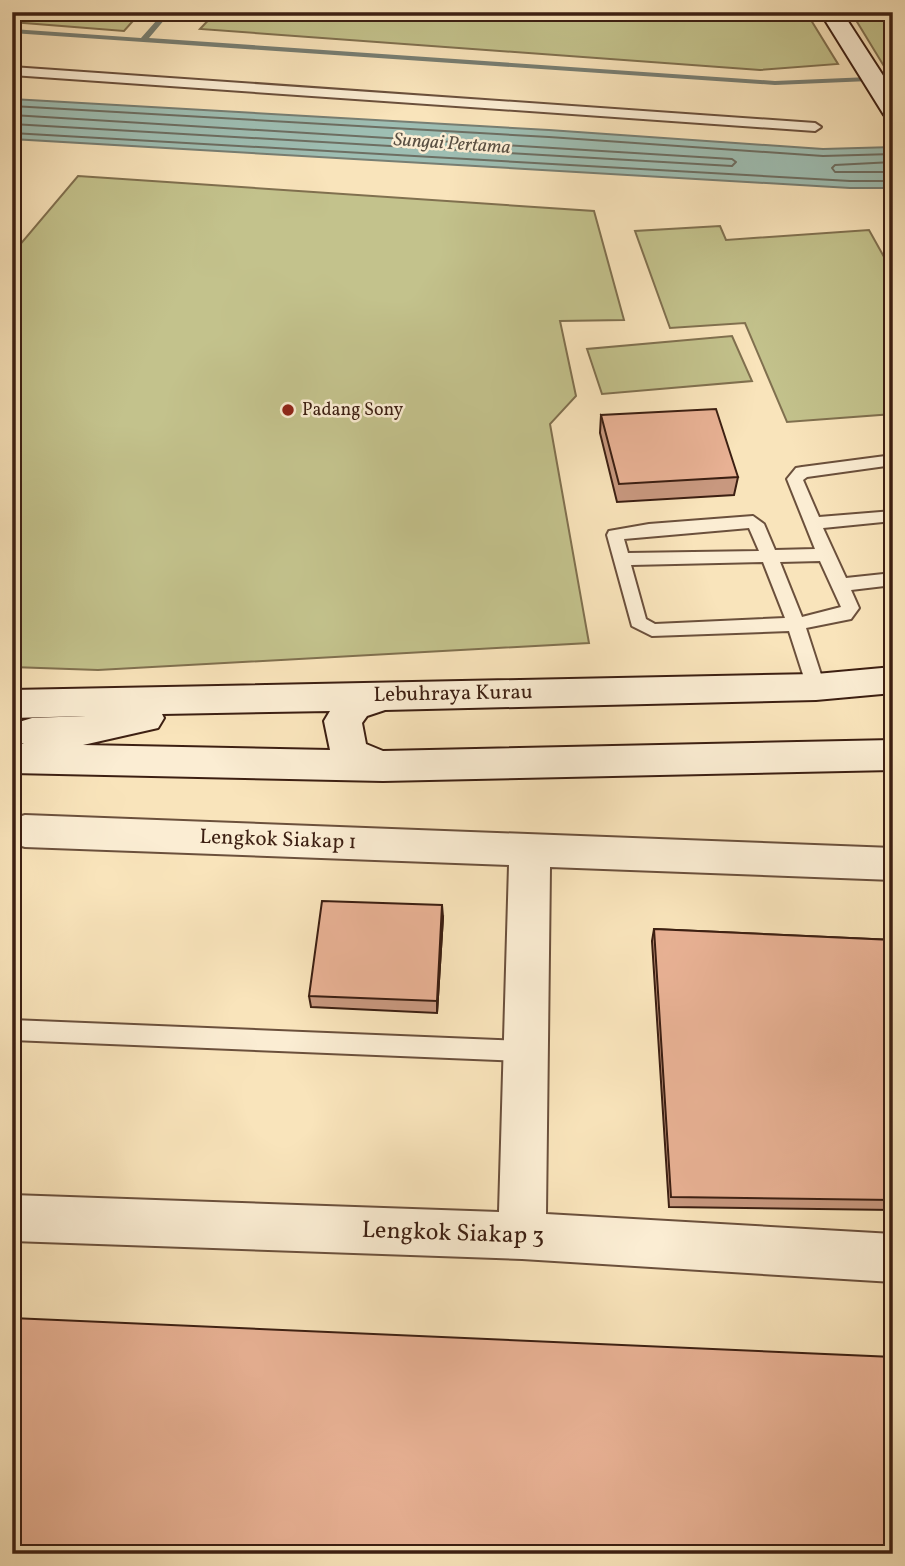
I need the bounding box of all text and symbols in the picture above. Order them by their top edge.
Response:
water label: Sungai Pertama [393,127,511,161]
place label: Padang Sony [302,398,404,423]
marker: Padang Sony [280,402,296,418]
street label: Lebuhraya Kurau [373,678,533,710]
street label: Lengkok Siakap 1 [199,823,357,857]
street label: Lengkok Siakap 3 [361,1214,545,1254]

